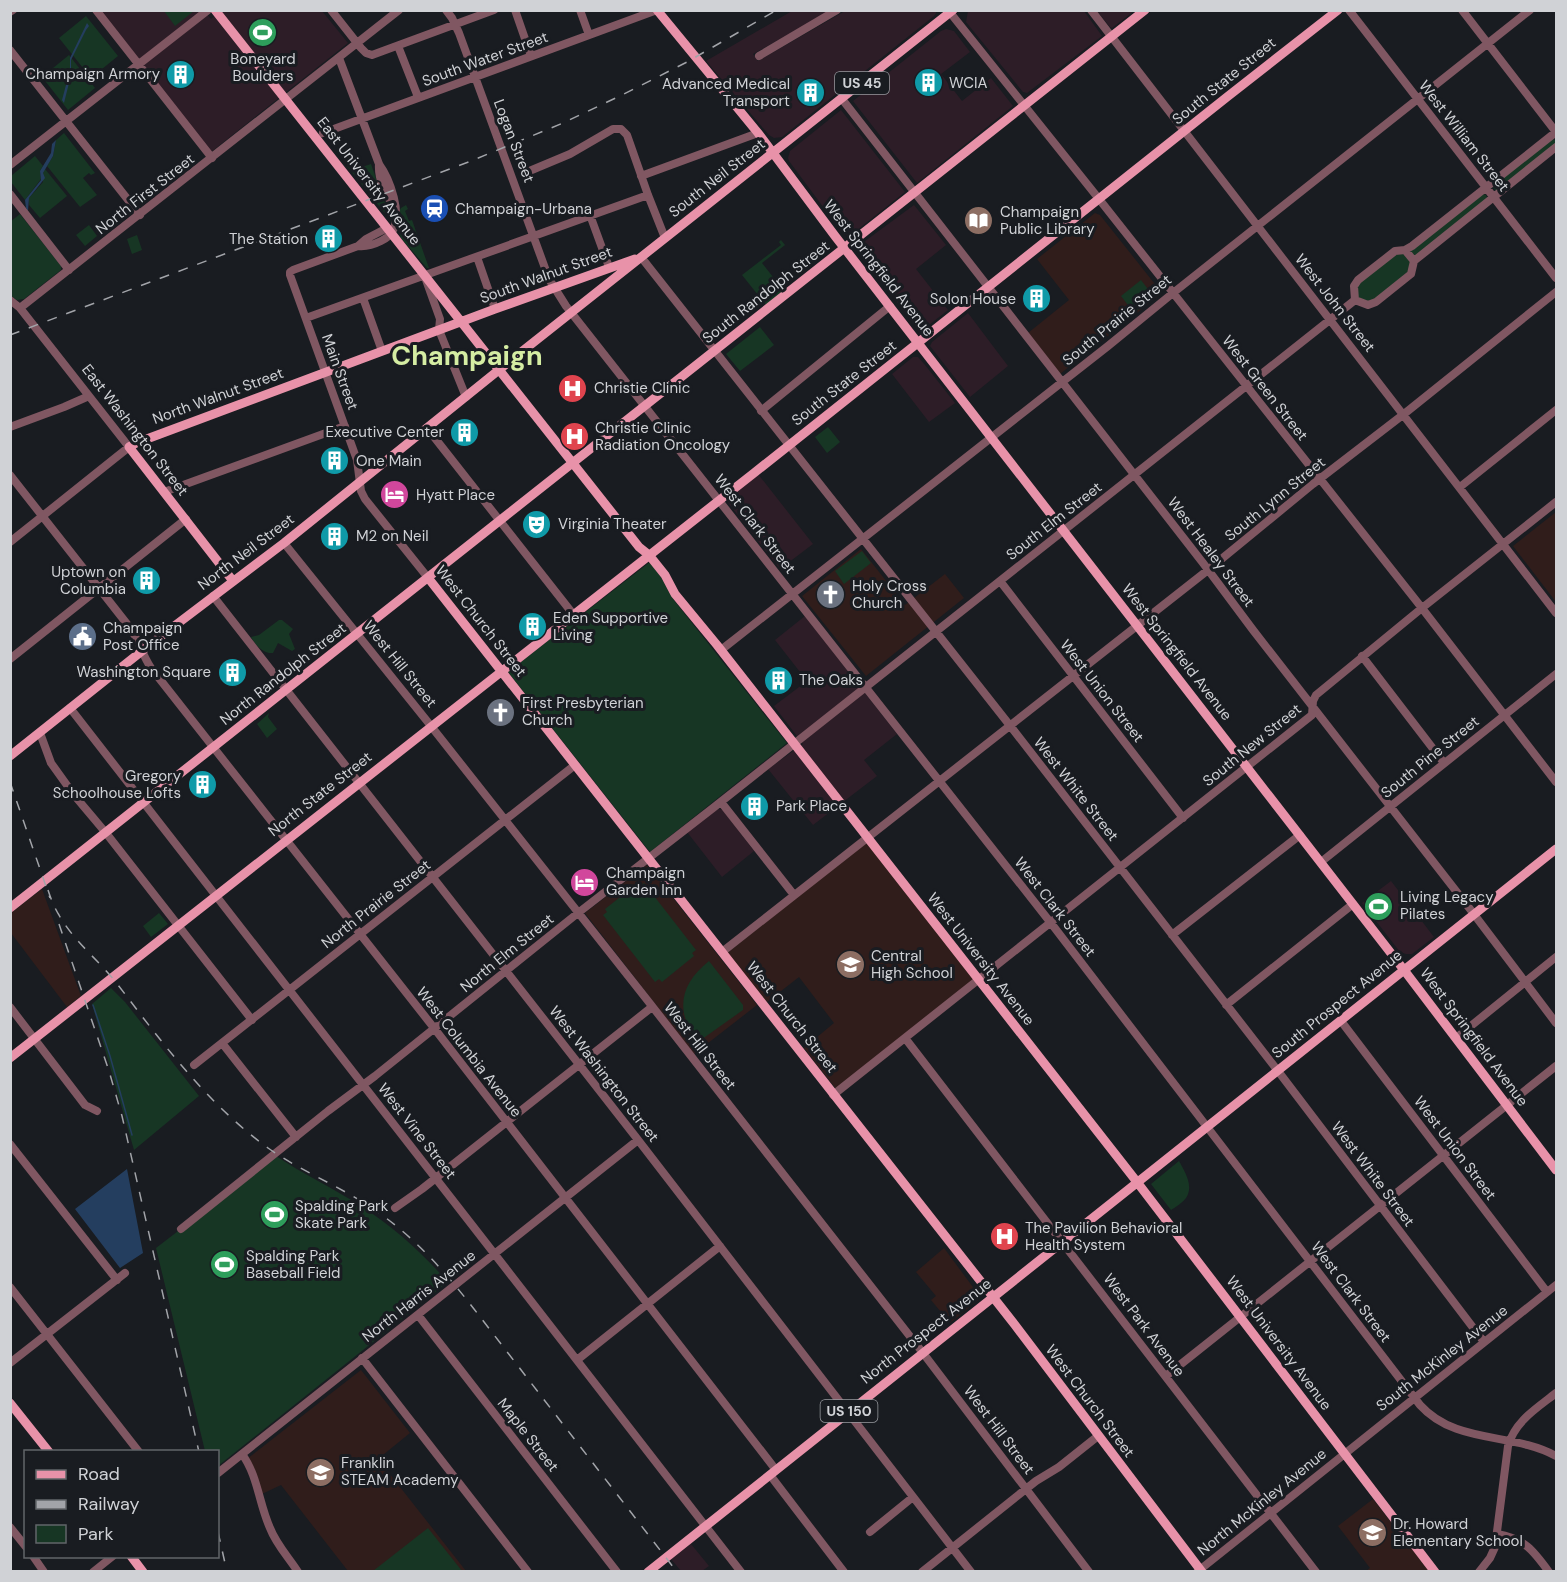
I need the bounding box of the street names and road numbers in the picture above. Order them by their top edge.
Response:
street label: South Water Street [419,27,551,91]
street label: South State Street [1168,33,1280,129]
road number: US 45 [835,72,889,94]
street label: West William Street [1414,76,1514,196]
street label: Logan Street [489,96,539,186]
street label: East University Avenue [313,113,425,249]
street label: South Neil Street [665,134,769,222]
street label: North First Street [92,149,199,239]
street label: West Springfield Avenue [819,196,939,340]
street label: South Randolph Street [698,236,834,348]
street label: South Walnut Street [477,242,615,308]
street label: West John Street [1290,250,1380,356]
street label: South Prairie Street [1058,270,1176,370]
street label: Main Street [317,331,363,413]
street label: West Green Street [1218,331,1312,445]
street label: South State Street [787,336,901,430]
street label: East Washington Street [77,360,193,500]
street label: North Walnut Street [150,363,286,429]
street label: South Lynn Street [1221,452,1329,546]
street label: West Clark Street [710,470,800,578]
street label: South Elm Street [1002,477,1106,565]
street label: West Healey Street [1163,493,1259,611]
street label: North Neil Street [194,509,298,595]
street label: West Church Street [431,561,531,681]
street label: West Springfield Avenue [1117,580,1237,724]
street label: West Hill Street [359,616,441,712]
street label: North Randolph Street [216,618,350,730]
street label: West Union Street [1056,635,1149,747]
street label: South New Street [1199,699,1305,791]
street label: South Pine Street [1377,711,1483,803]
street label: West White Street [1029,733,1123,845]
street label: North State Street [264,747,376,841]
street label: West Clark Street [1010,853,1100,961]
street label: North Prairie Street [317,855,435,953]
street label: West University Avenue [923,889,1039,1029]
street label: North Elm Street [456,909,558,997]
street label: South Prospect Avenue [1268,945,1406,1063]
street label: West Church Street [742,957,842,1077]
street label: West Springfield Avenue [1415,964,1533,1110]
street label: West Columbia Avenue [412,983,526,1121]
street label: West Hill Street [659,998,741,1094]
street label: West Washington Street [544,1002,664,1146]
street label: West Vine Street [373,1079,461,1183]
street label: West Union Street [1409,1092,1501,1204]
street label: West White Street [1327,1117,1419,1231]
street label: West Clark Street [1307,1238,1396,1347]
street label: North Harris Avenue [358,1245,480,1347]
street label: West Park Avenue [1099,1269,1189,1381]
street label: West University Avenue [1222,1272,1336,1414]
street label: North Prospect Avenue [856,1274,996,1388]
street label: South McKinley Avenue [1372,1300,1512,1416]
street label: West Church Street [1041,1341,1139,1462]
street label: West Hill Street [959,1382,1039,1479]
street label: Maple Street [493,1394,563,1476]
road number: US 150 [820,1400,878,1422]
street label: North McKinley Avenue [1193,1444,1331,1560]

